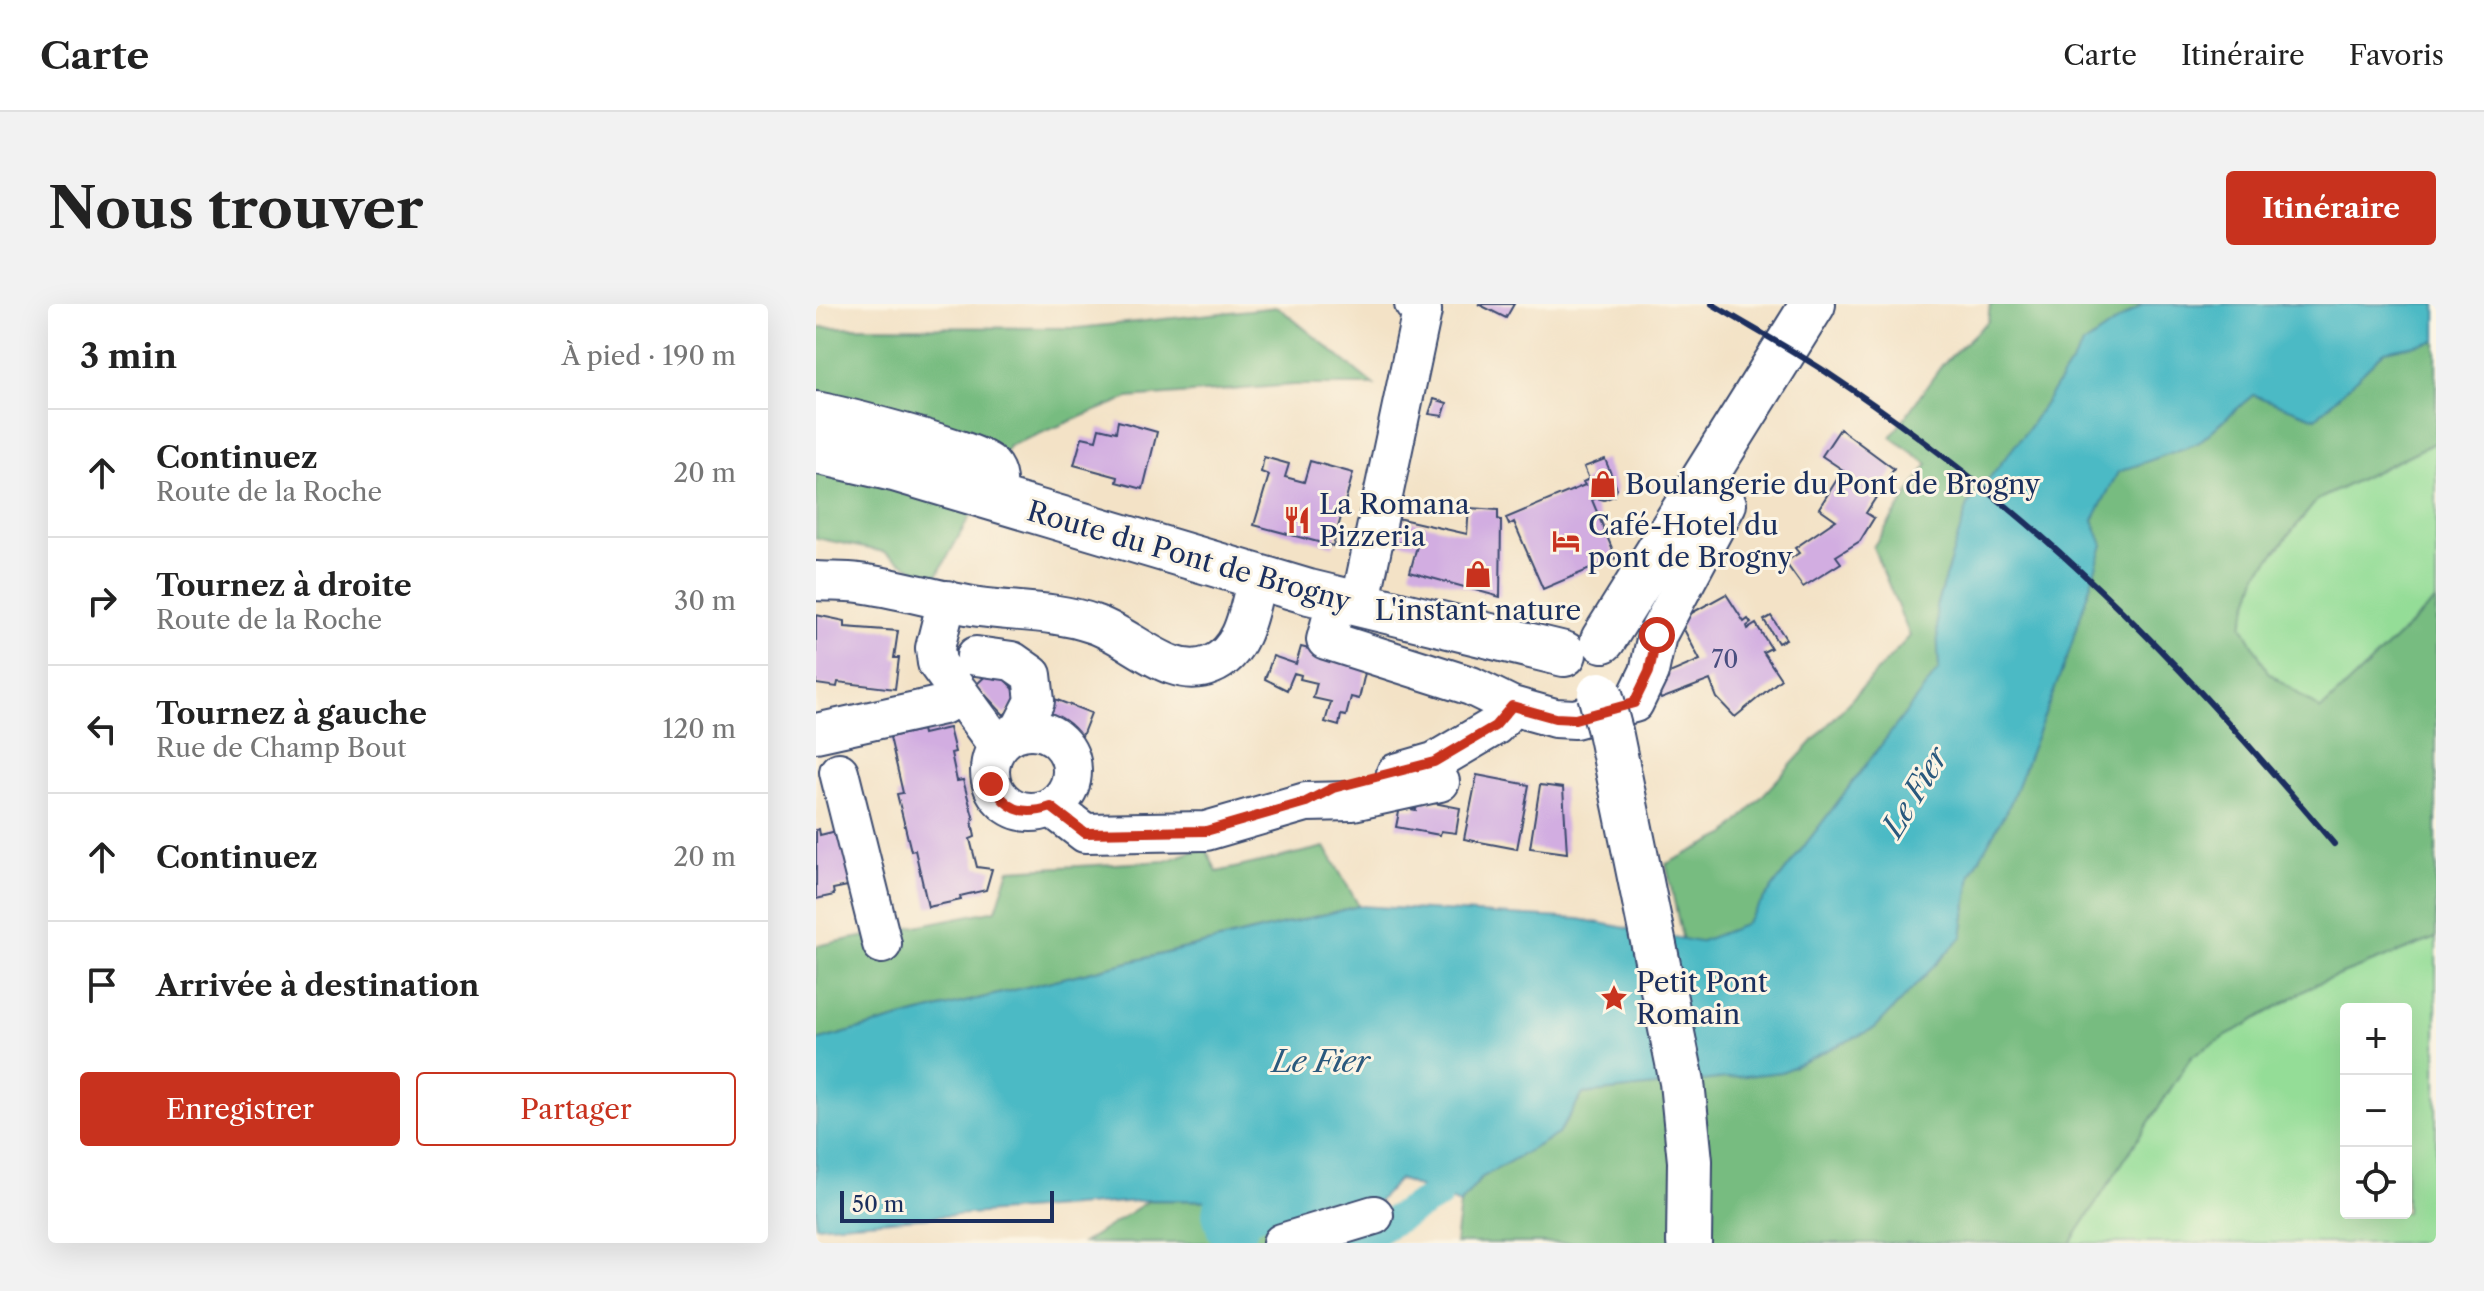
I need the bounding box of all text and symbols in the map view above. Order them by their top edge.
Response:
text: Carte [40,32,149,79]
text: Carte [2063,38,2137,72]
text: Itinéraire [2181,38,2305,72]
text: Favoris [2349,38,2444,72]
button: Itinéraire [2226,171,2436,245]
text: Nous trouver [48,174,423,243]
text: 3 min [80,335,177,377]
text: À pied · 190 m [562,340,736,372]
text: Continuez [156,439,318,476]
icon: ahead [80,451,124,495]
text: 20 m [673,457,736,489]
place label: Boulangerie du Pont de Brogny [1625,467,2041,501]
shop icon: Boulangerie du Pont de Brogny [1588,469,1618,499]
text: Route de la Roche [156,476,382,508]
place label: La Romana Pizzeria [1319,487,1470,553]
street label: Route du Pont de Brogny [1023,494,1355,619]
restaurant icon: La Romana Pizzeria [1282,505,1312,535]
place label: Café-Hotel du pont de Brogny [1588,508,1793,574]
hotel icon: Café-Hotel du pont de Brogny [1551,526,1581,556]
shop icon: L'instant nature [1463,559,1493,589]
text: Tournez à droite [156,567,412,604]
icon: right [80,579,124,623]
text: 30 m [674,585,736,617]
place label: L'instant nature [1375,593,1581,627]
text: Route de la Roche [156,604,382,636]
route start [1639,617,1675,653]
house number: 70 [1711,645,1739,674]
text: Tournez à gauche [156,695,427,732]
icon: left [80,707,124,751]
text: 120 m [662,713,736,745]
text: Rue de Champ Bout [156,732,406,764]
water label: Le Fier [1873,739,1957,845]
route end [973,766,1009,802]
icon: ahead [80,835,124,879]
text: Continuez [156,839,318,876]
text: 20 m [673,841,736,873]
icon: arrive [80,963,124,1007]
place label: Petit Pont Romain [1636,965,1768,1031]
text: Arrivée à destination [156,967,479,1004]
place icon: Petit Pont Romain [1599,983,1629,1013]
map controls [2340,1003,2412,1219]
button: + [2340,1003,2412,1075]
water label: Le Fier [1270,1043,1372,1080]
button: Enregistrer [80,1072,400,1146]
button: Partager [416,1072,736,1146]
button: − [2340,1075,2412,1147]
button: locate [2340,1147,2412,1219]
scale bar [840,1187,1054,1223]
text: 50 m [852,1191,904,1218]

